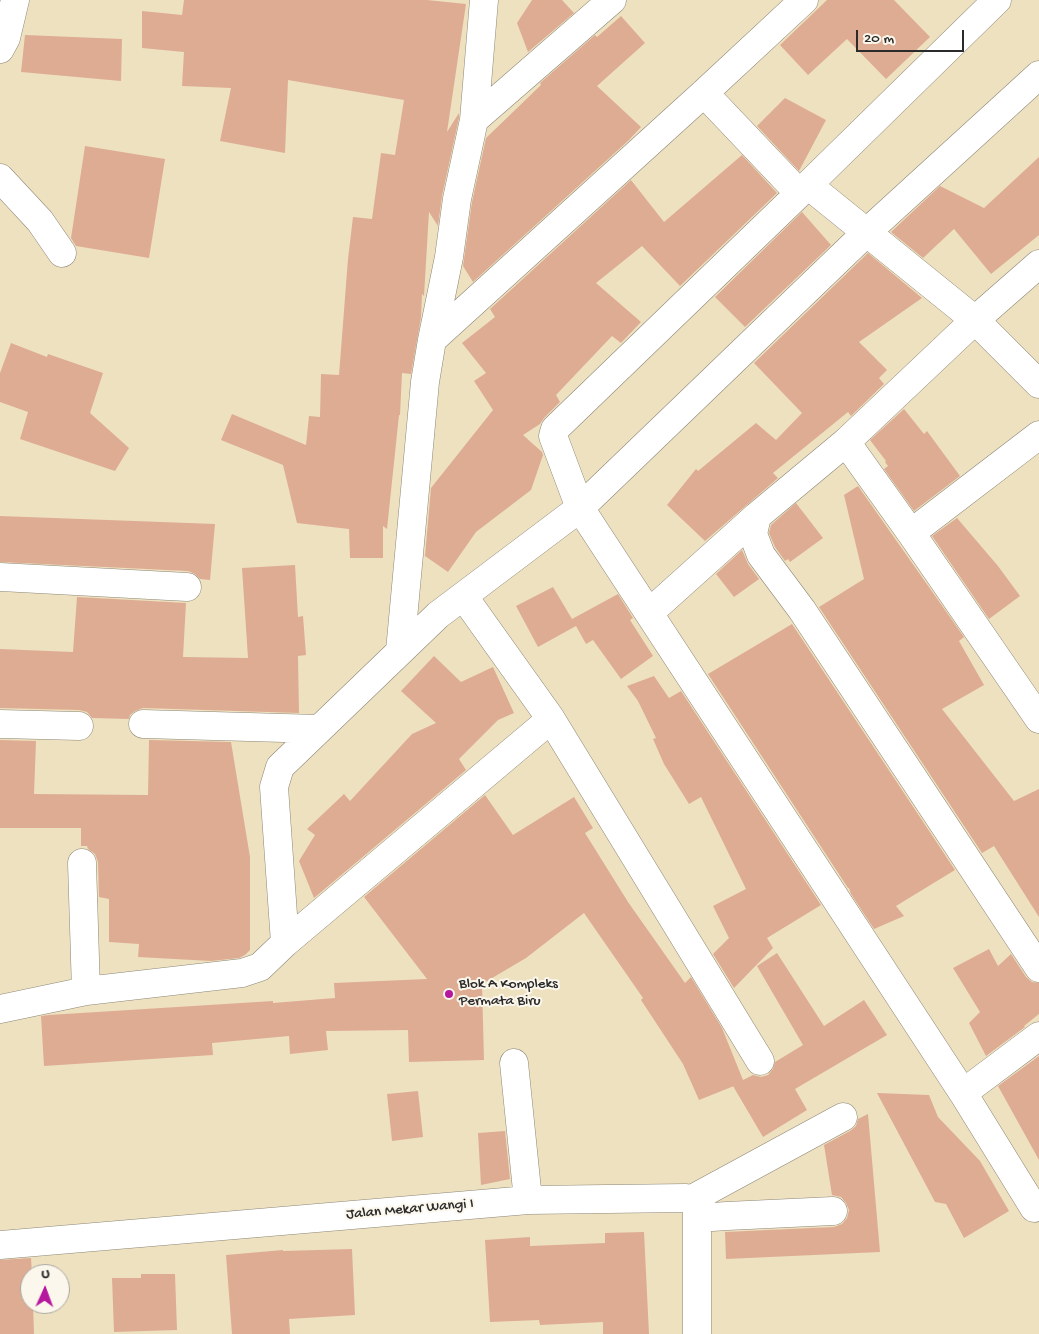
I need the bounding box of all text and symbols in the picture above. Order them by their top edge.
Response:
scale bar [859,20,966,52]
text: 20 m [864,30,894,48]
place label: Blok A Kompleks Permata Biru [459,976,558,1011]
marker: Blok A Kompleks Permata Biru [443,988,455,1000]
street label: Jalan Mekar Wangi I [346,1195,474,1225]
north arrow [20,1264,70,1314]
text: U [41,1266,50,1283]

